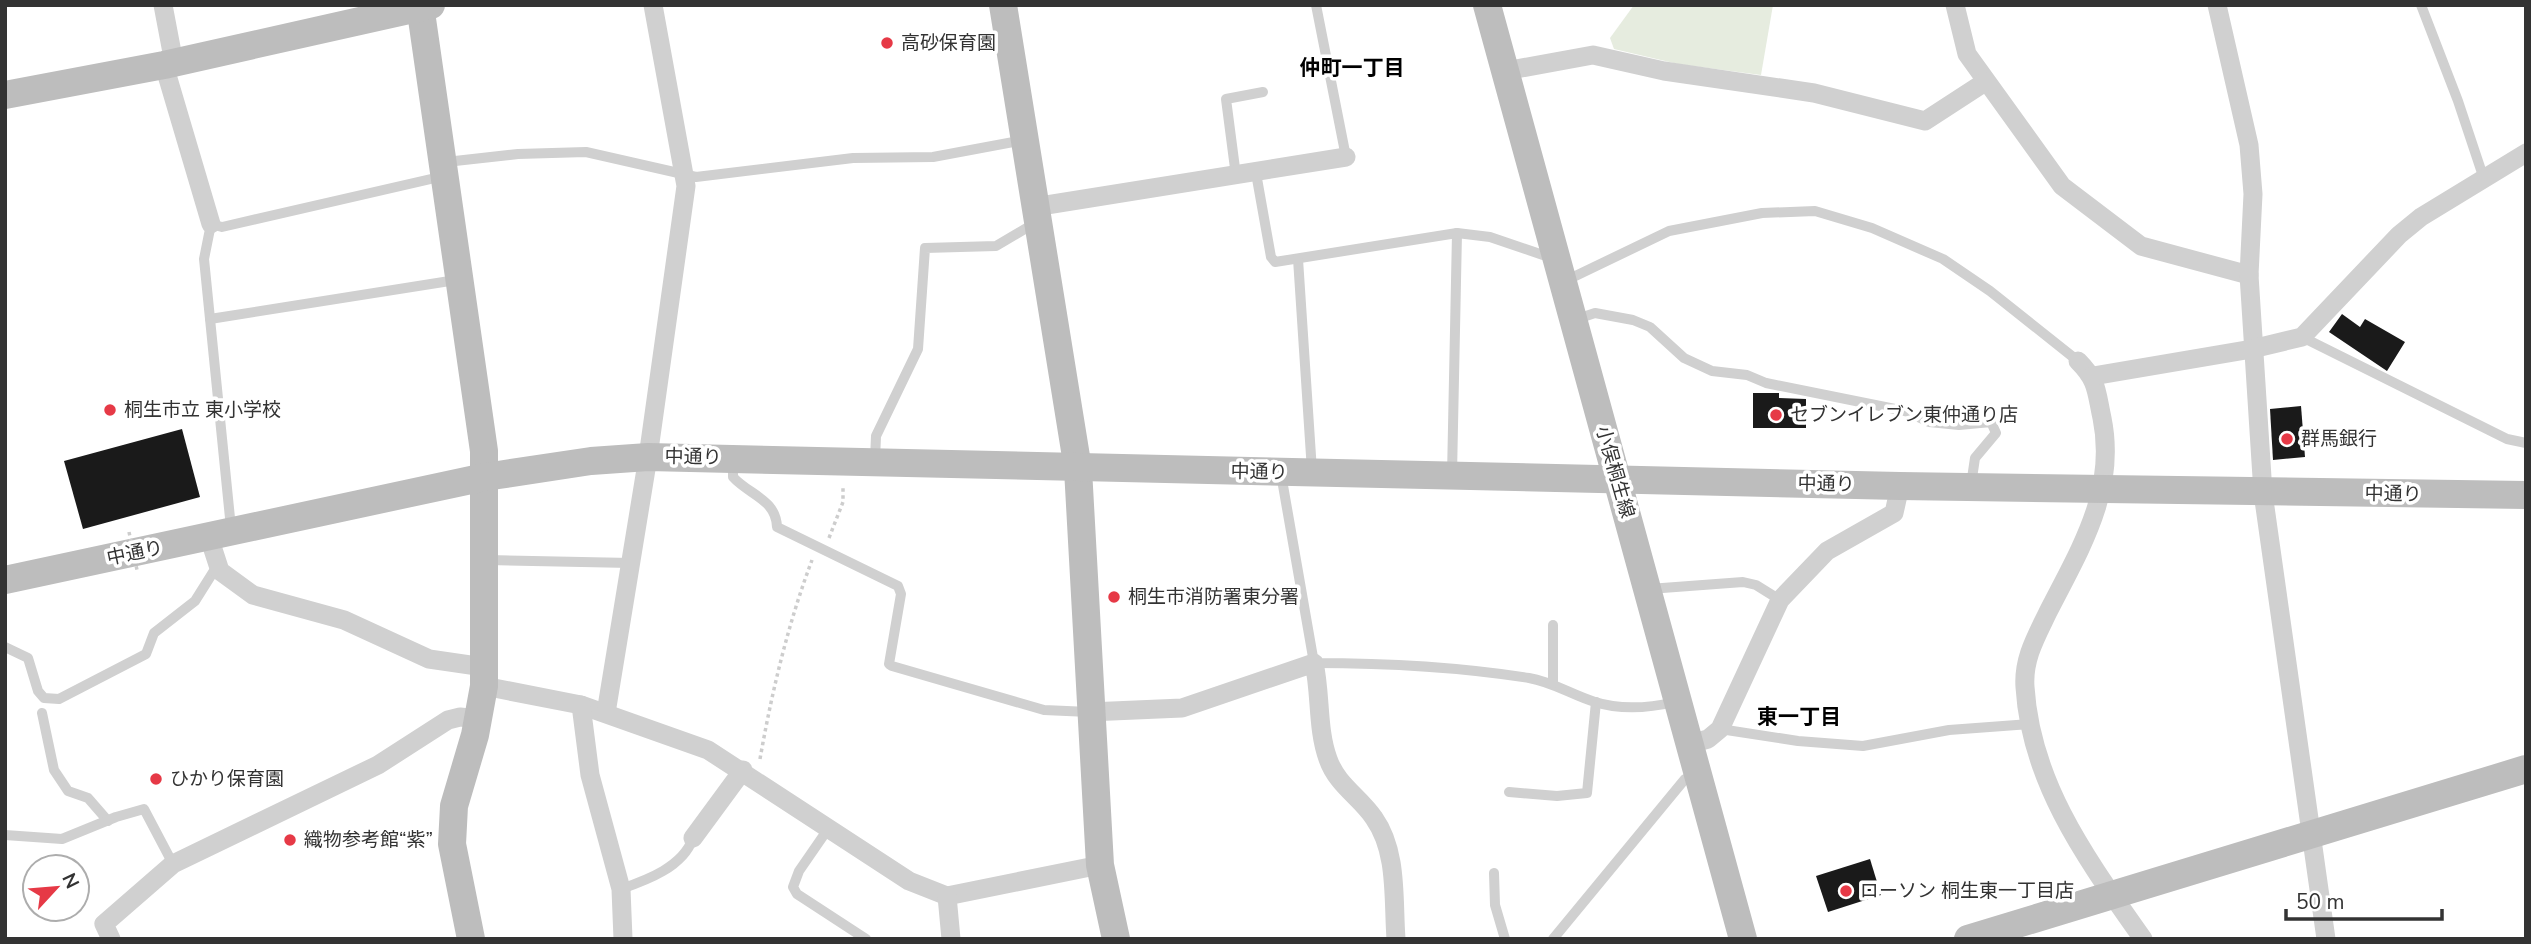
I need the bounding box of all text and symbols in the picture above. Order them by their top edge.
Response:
place label: 高砂保育園 [901,30,996,56]
marker: 高砂保育園 [879,35,895,51]
district label: 仲町一丁目 [1300,54,1405,82]
place label: 桐生市立 東小学校 [124,397,281,423]
marker: 桐生市立 東小学校 [102,402,118,418]
place label: セブンイレブン東仲通り店 [1790,402,2018,428]
marker: セブンイレブン東仲通り店 [1768,407,1784,423]
street label: 小俣桐生線 [1589,423,1641,521]
place label: 群馬銀行 [2301,426,2377,452]
marker: 群馬銀行 [2279,431,2295,447]
street label: 中通り [664,444,722,470]
street label: 中通り [1230,459,1288,485]
street label: 中通り [1797,471,1855,497]
street label: 中通り [2364,481,2422,507]
street label: 中通り [104,534,166,572]
place label: 桐生市消防署東分署 [1128,584,1299,610]
marker: 桐生市消防署東分署 [1106,589,1122,605]
district label: 東一丁目 [1757,703,1841,731]
place label: ひかり保育園 [170,766,284,792]
marker: ひかり保育園 [148,771,164,787]
place label: 織物参考館“紫” [304,827,433,853]
marker: 織物参考館“紫” [282,832,298,848]
north arrow [21,853,91,923]
text: N [56,869,85,893]
place label: ローソン 桐生東一丁目店 [1860,878,2074,904]
scale bar [2286,878,2442,922]
marker: ローソン 桐生東一丁目店 [1838,883,1854,899]
text: 50 m [2296,888,2345,916]

